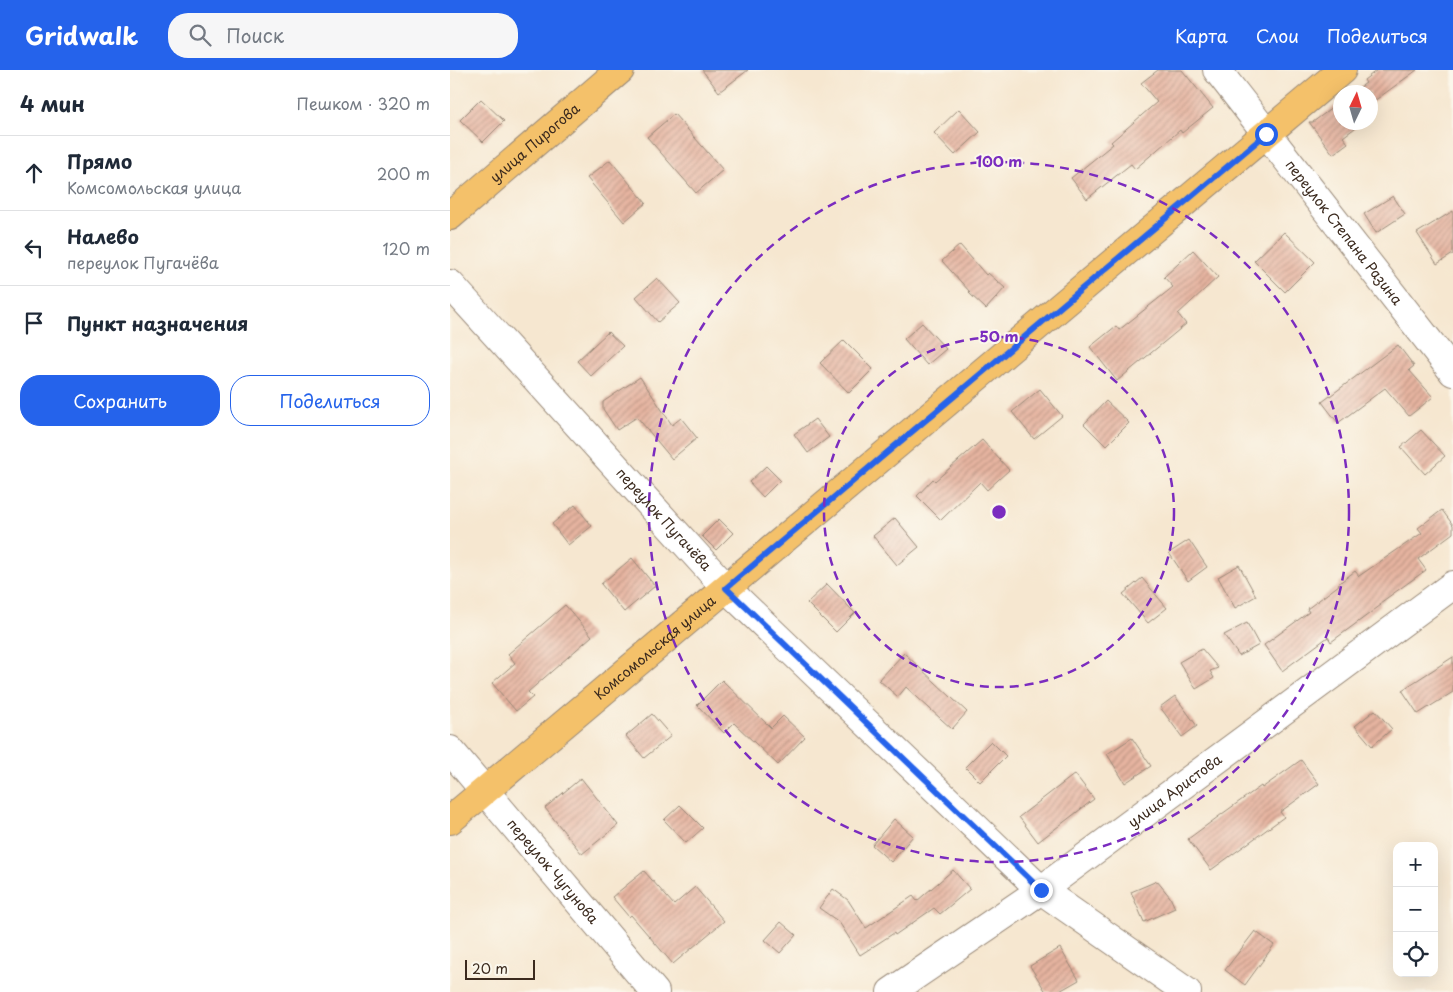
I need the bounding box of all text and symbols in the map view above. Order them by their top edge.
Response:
search box [168,13,518,58]
text: Gridwalk [25,17,138,53]
icon: search [186,21,214,49]
text: Поиск [226,21,284,49]
text: Карта [1175,22,1228,49]
text: Слои [1256,22,1299,49]
text: Поделиться [1327,22,1428,49]
north arrow [1333,85,1378,130]
text: 4 мин [20,87,85,119]
text: Пешком · 320 m [297,91,430,115]
street label: улица Пирогова [485,98,584,187]
route start [1255,123,1278,146]
text: Прямо [67,147,132,175]
text: 100 m [976,149,1022,172]
street label: переулок Степана Разина [1281,155,1408,309]
icon: ahead [20,159,48,187]
text: 200 m [377,161,430,185]
text: Комсомольская улица [67,175,241,199]
text: Налево [67,222,139,250]
icon: left [20,234,48,262]
text: 120 m [383,236,430,260]
text: переулок Пугачёва [67,250,219,274]
icon: arrive [20,309,48,337]
text: Пункт назначения [67,309,248,337]
text: 50 m [980,324,1018,347]
button: Сохранить [20,375,220,426]
button: Поделиться [230,375,430,426]
street label: переулок Пугачёва [612,463,717,576]
centre of rings [990,503,1008,521]
street label: Комсомольская улица [590,590,720,704]
street label: улица Аристова [1123,749,1226,832]
street label: переулок Чугунова [502,814,604,928]
map controls [1393,842,1438,977]
button: + [1393,842,1438,887]
route end [1030,879,1053,902]
button: − [1393,887,1438,932]
button: locate [1393,932,1438,977]
scale bar [465,957,535,980]
text: 20 m [472,958,508,979]

